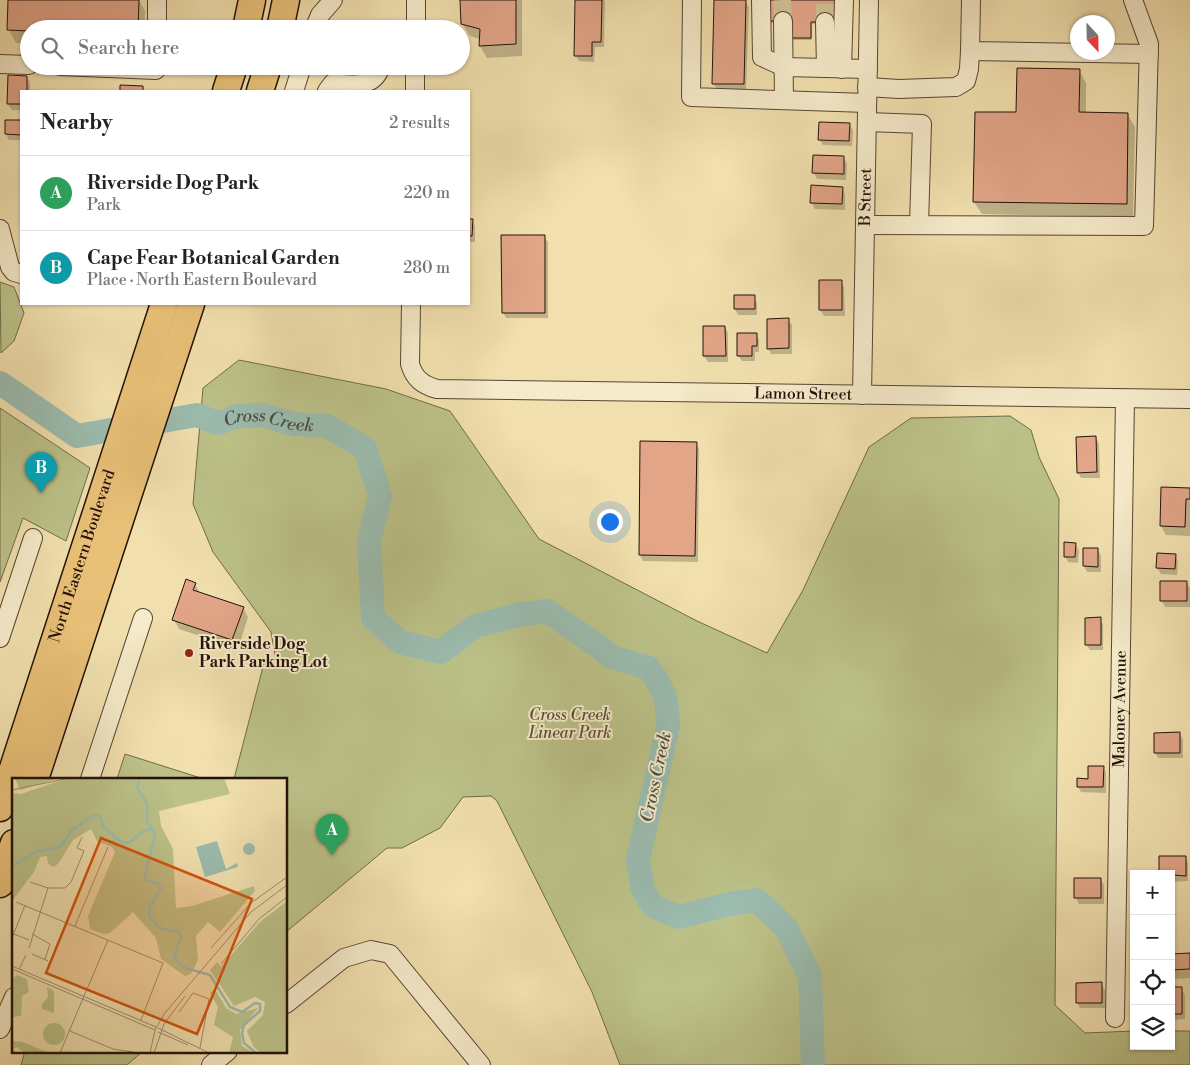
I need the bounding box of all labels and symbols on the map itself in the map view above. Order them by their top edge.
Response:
north arrow [1070,15,1115,60]
street label: B Street [855,167,876,227]
street label: Lamon Street [754,383,853,405]
water label: Cross Creek [220,403,314,437]
pin: B [25,452,57,493]
street label: North Eastern Boulevard [45,467,119,645]
your location [597,509,623,535]
place label: Riverside Dog Park Parking Lot [199,634,328,672]
marker: Riverside Dog Park Parking Lot [183,647,195,659]
street label: Maloney Avenue [1109,650,1131,768]
park label: Cross Creek Linear Park [528,705,611,743]
water label: Cross Creek [635,730,677,824]
inset map [12,778,288,1052]
pin: A [316,814,348,855]

